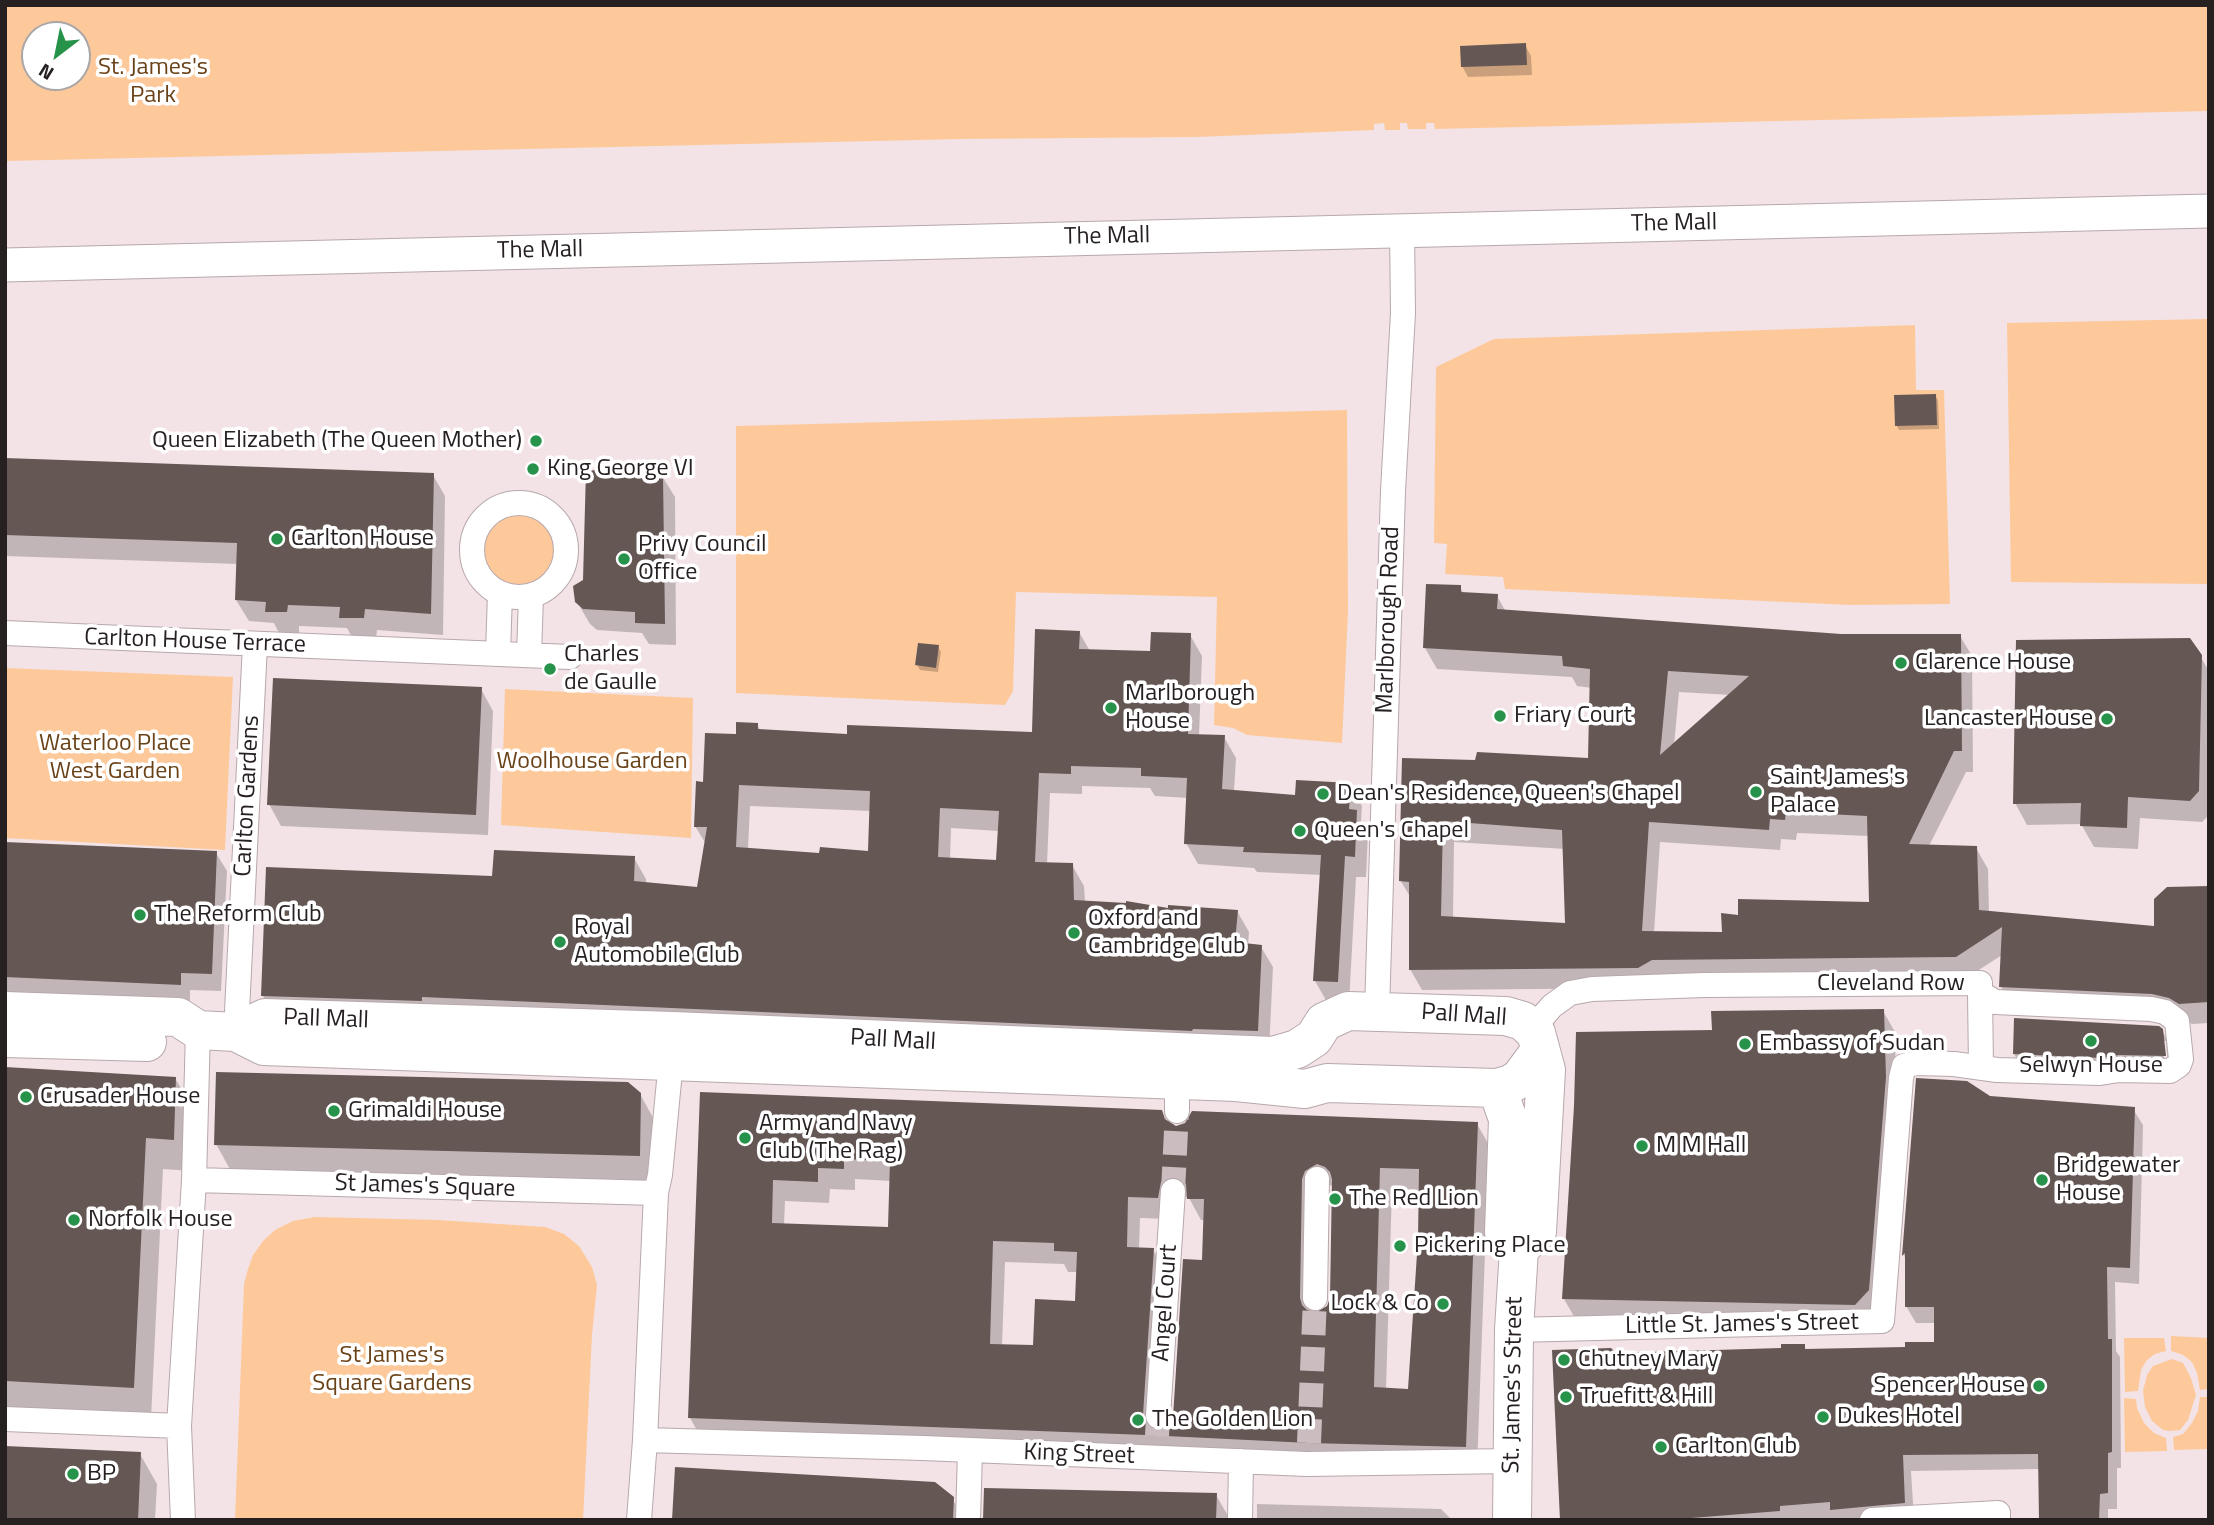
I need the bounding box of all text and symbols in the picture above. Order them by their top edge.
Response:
north arrow [21,21,91,91]
park label: St. James's Park [98,54,208,110]
text: N [32,57,59,88]
street label: The Mall [1631,209,1717,239]
street label: The Mall [1064,222,1150,252]
street label: The Mall [497,236,583,266]
place label: Queen Elizabeth (The Queen Mother) [152,427,522,455]
marker: Queen Elizabeth (The Queen Mother) [528,433,544,449]
place label: King George VI [547,455,694,483]
marker: King George VI [525,461,541,477]
place label: Carlton House [291,525,434,553]
street label: Marlborough Road [1371,526,1407,714]
marker: Carlton House [269,531,285,547]
place label: Privy Council Office [638,531,767,587]
marker: Privy Council Office [616,551,632,567]
street label: Carlton House Terrace [84,624,306,660]
place label: Charles de Gaulle [564,641,657,697]
place label: Clarence House [1915,649,2071,677]
marker: Clarence House [1893,655,1909,671]
marker: Charles de Gaulle [542,661,558,677]
place label: Marlborough House [1125,680,1255,736]
marker: Marlborough House [1103,700,1119,716]
place label: Friary Court [1514,702,1632,730]
place label: Lancaster House [1924,705,2093,733]
marker: Friary Court [1492,708,1508,724]
marker: Lancaster House [2099,711,2115,727]
street label: Carlton Gardens [229,714,267,878]
park label: Waterloo Place West Garden [39,730,191,786]
park label: Woolhouse Garden [496,748,688,776]
place label: Saint James's Palace [1770,764,1905,820]
place label: Dean's Residence, Queen's Chapel [1337,780,1679,808]
marker: Saint James's Palace [1748,784,1764,800]
marker: Dean's Residence, Queen's Chapel [1315,786,1331,802]
place label: Queen's Chapel [1314,817,1469,845]
marker: Queen's Chapel [1292,823,1308,839]
place label: The Reform Club [154,901,322,929]
place label: Oxford and Cambridge Club [1088,905,1246,961]
marker: The Reform Club [132,907,148,923]
place label: Royal Automobile Club [574,914,740,970]
marker: Oxford and Cambridge Club [1066,925,1082,941]
marker: Royal Automobile Club [552,934,568,950]
street label: Cleveland Row [1817,970,1965,998]
street label: Pall Mall [1420,999,1508,1033]
street label: Pall Mall [283,1004,369,1036]
street label: Pall Mall [849,1024,937,1058]
place label: Embassy of Sudan [1759,1030,1945,1058]
marker: Selwyn House [2083,1033,2099,1049]
marker: Embassy of Sudan [1737,1036,1753,1052]
place label: Selwyn House [2019,1052,2163,1080]
place label: Crusader House [40,1083,200,1111]
marker: Crusader House [18,1089,34,1105]
place label: Grimaldi House [348,1097,502,1125]
marker: Grimaldi House [326,1103,342,1119]
place label: Army and Navy Club (The Rag) [759,1110,913,1166]
marker: Army and Navy Club (The Rag) [737,1130,753,1146]
place label: M M Hall [1656,1132,1746,1160]
marker: M M Hall [1634,1138,1650,1154]
place label: Bridgewater House [2056,1152,2180,1208]
street label: St James's Square [334,1169,516,1205]
marker: Bridgewater House [2034,1172,2050,1188]
place label: The Red Lion [1349,1185,1479,1213]
marker: The Red Lion [1327,1191,1343,1207]
place label: Norfolk House [88,1206,233,1234]
marker: Norfolk House [66,1212,82,1228]
place label: Pickering Place [1414,1232,1566,1260]
marker: Pickering Place [1392,1238,1408,1254]
street label: Angel Court [1148,1243,1184,1363]
place label: Lock & Co [1330,1290,1429,1318]
marker: Lock & Co [1435,1296,1451,1312]
street label: St. James's Street [1498,1296,1530,1474]
street label: Little St. James's Street [1625,1309,1859,1341]
park label: St James's Square Gardens [312,1342,472,1398]
place label: Chutney Mary [1578,1346,1719,1374]
marker: Chutney Mary [1556,1352,1572,1368]
place label: Spencer House [1874,1372,2025,1400]
marker: Spencer House [2031,1378,2047,1394]
place label: Truefitt & Hill [1580,1383,1713,1411]
marker: Truefitt & Hill [1558,1389,1574,1405]
place label: Dukes Hotel [1837,1403,1960,1431]
place label: The Golden Lion [1152,1406,1313,1434]
marker: Dukes Hotel [1815,1409,1831,1425]
marker: The Golden Lion [1130,1412,1146,1428]
place label: Carlton Club [1675,1433,1797,1461]
street label: King Street [1023,1439,1135,1471]
marker: Carlton Club [1653,1439,1669,1455]
place label: BP [87,1460,116,1488]
marker: BP [65,1466,81,1482]

